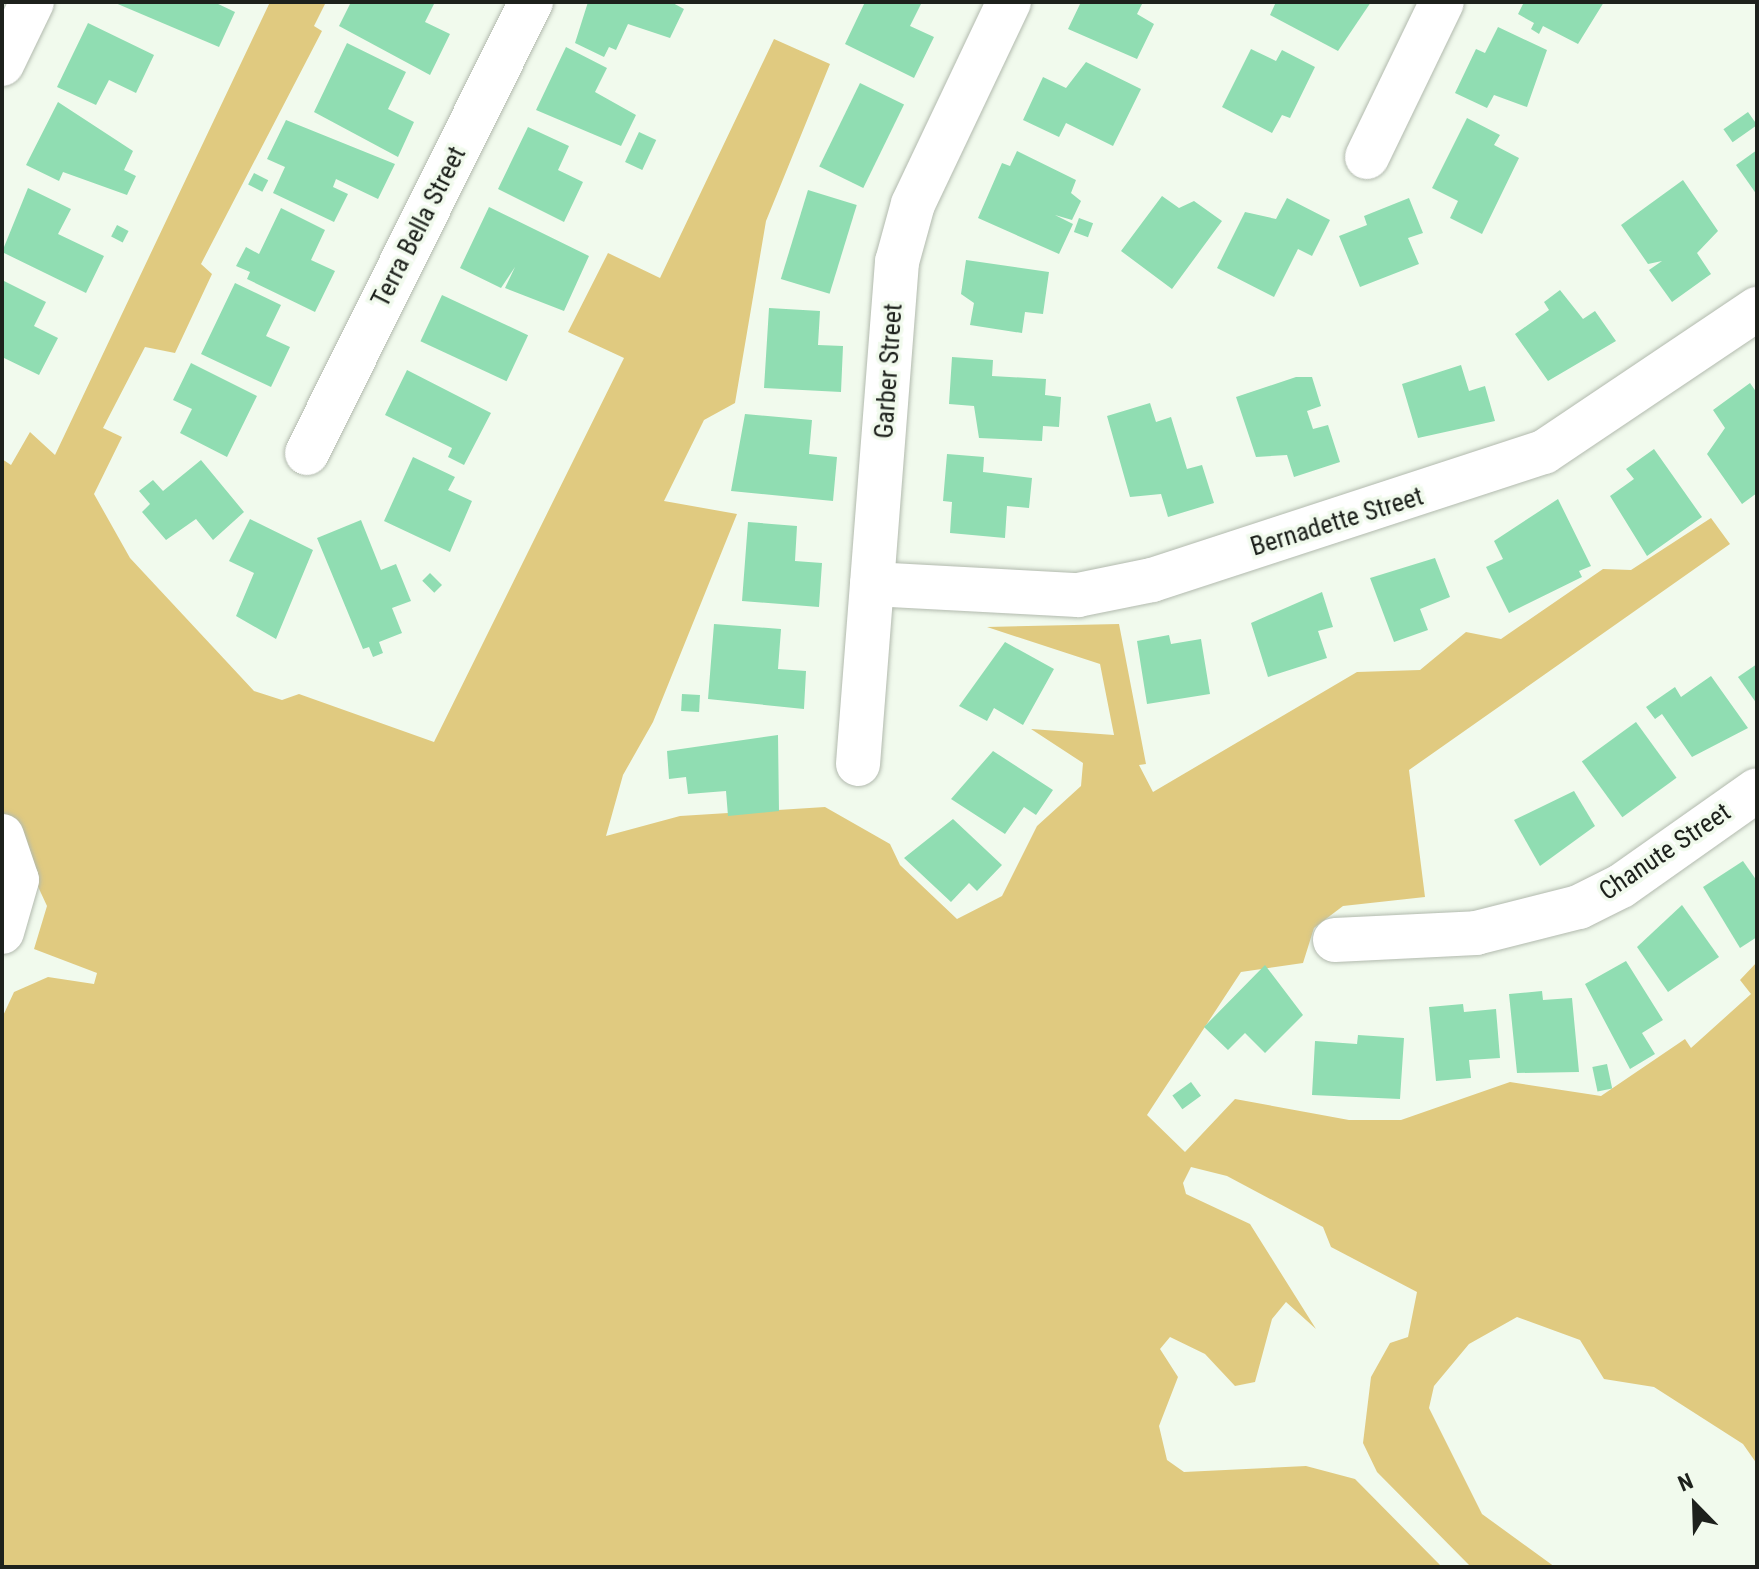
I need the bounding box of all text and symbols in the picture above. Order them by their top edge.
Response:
street label: Terra Bella Street [365,142,473,312]
street label: Garber Street [869,302,909,440]
street label: Bernadette Street [1247,481,1427,563]
street label: Chanute Street [1593,797,1737,907]
north arrow [1655,1465,1735,1545]
text: N [1674,1468,1697,1497]

